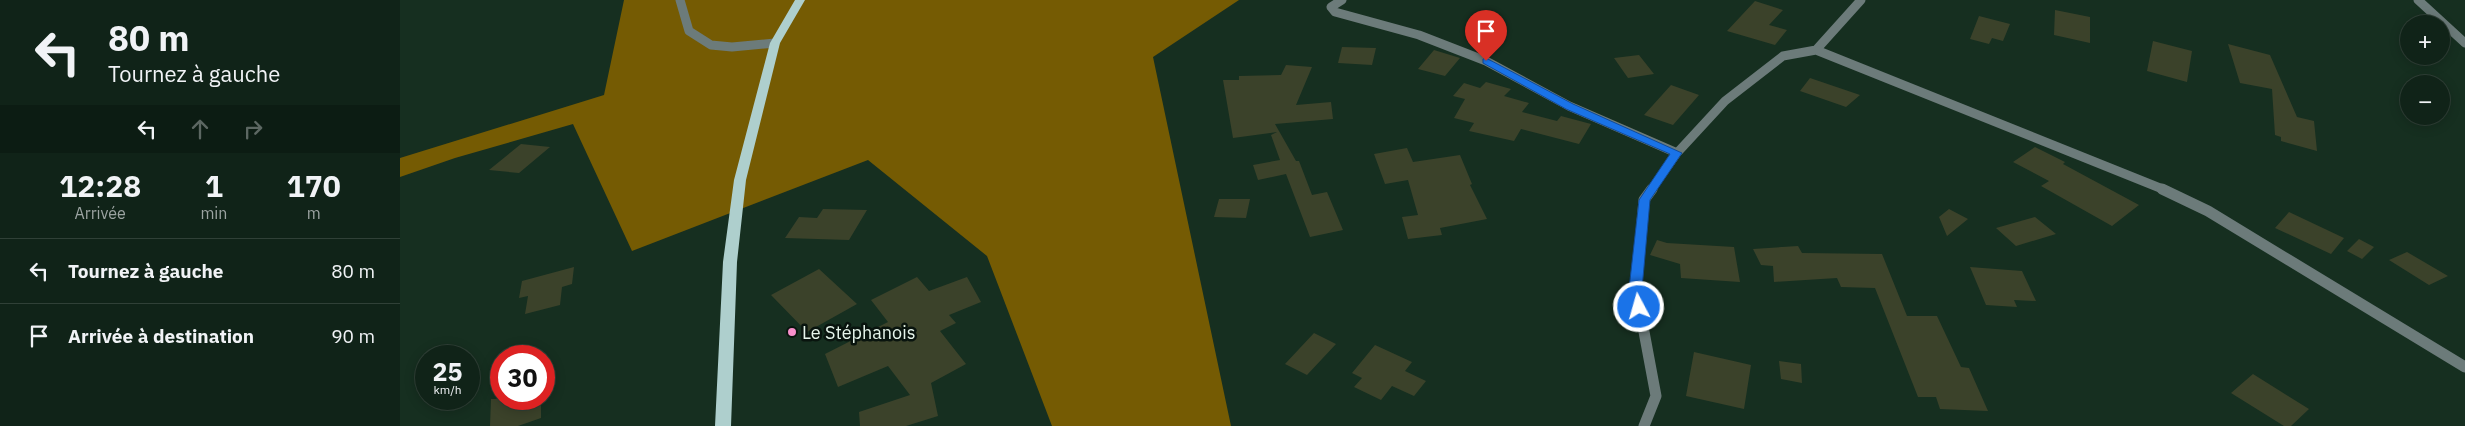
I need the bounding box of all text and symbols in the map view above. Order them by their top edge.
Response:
pin [1465,10,1507,61]
text: 80 m [108,15,190,61]
map controls [2400,15,2450,125]
button: + [2400,15,2450,65]
icon: arrive [1472,17,1500,45]
icon: left [25,20,90,85]
text: Tournez à gauche [108,59,280,88]
button: − [2400,75,2450,125]
icon: left [133,115,161,143]
icon: ahead [186,115,214,143]
icon: right [239,115,267,143]
text: 12:28 [59,166,141,205]
text: 1 [205,166,223,205]
text: 170 [287,166,341,205]
text: Arrivée [75,203,126,223]
text: min [200,203,227,223]
text: m [307,203,321,223]
icon: left [25,257,53,285]
text: Tournez à gauche [68,259,224,283]
text: 80 m [331,259,375,283]
position arrow [1612,280,1664,332]
place label: Le Stéphanois [802,321,915,344]
icon: arrive [25,322,53,350]
text: Arrivée à destination [68,324,254,348]
text: 90 m [331,324,375,348]
marker: Le Stéphanois [786,326,798,338]
speed limit sign: 30 [490,345,555,410]
text: 25 [432,355,463,388]
text: km/h [433,382,462,397]

